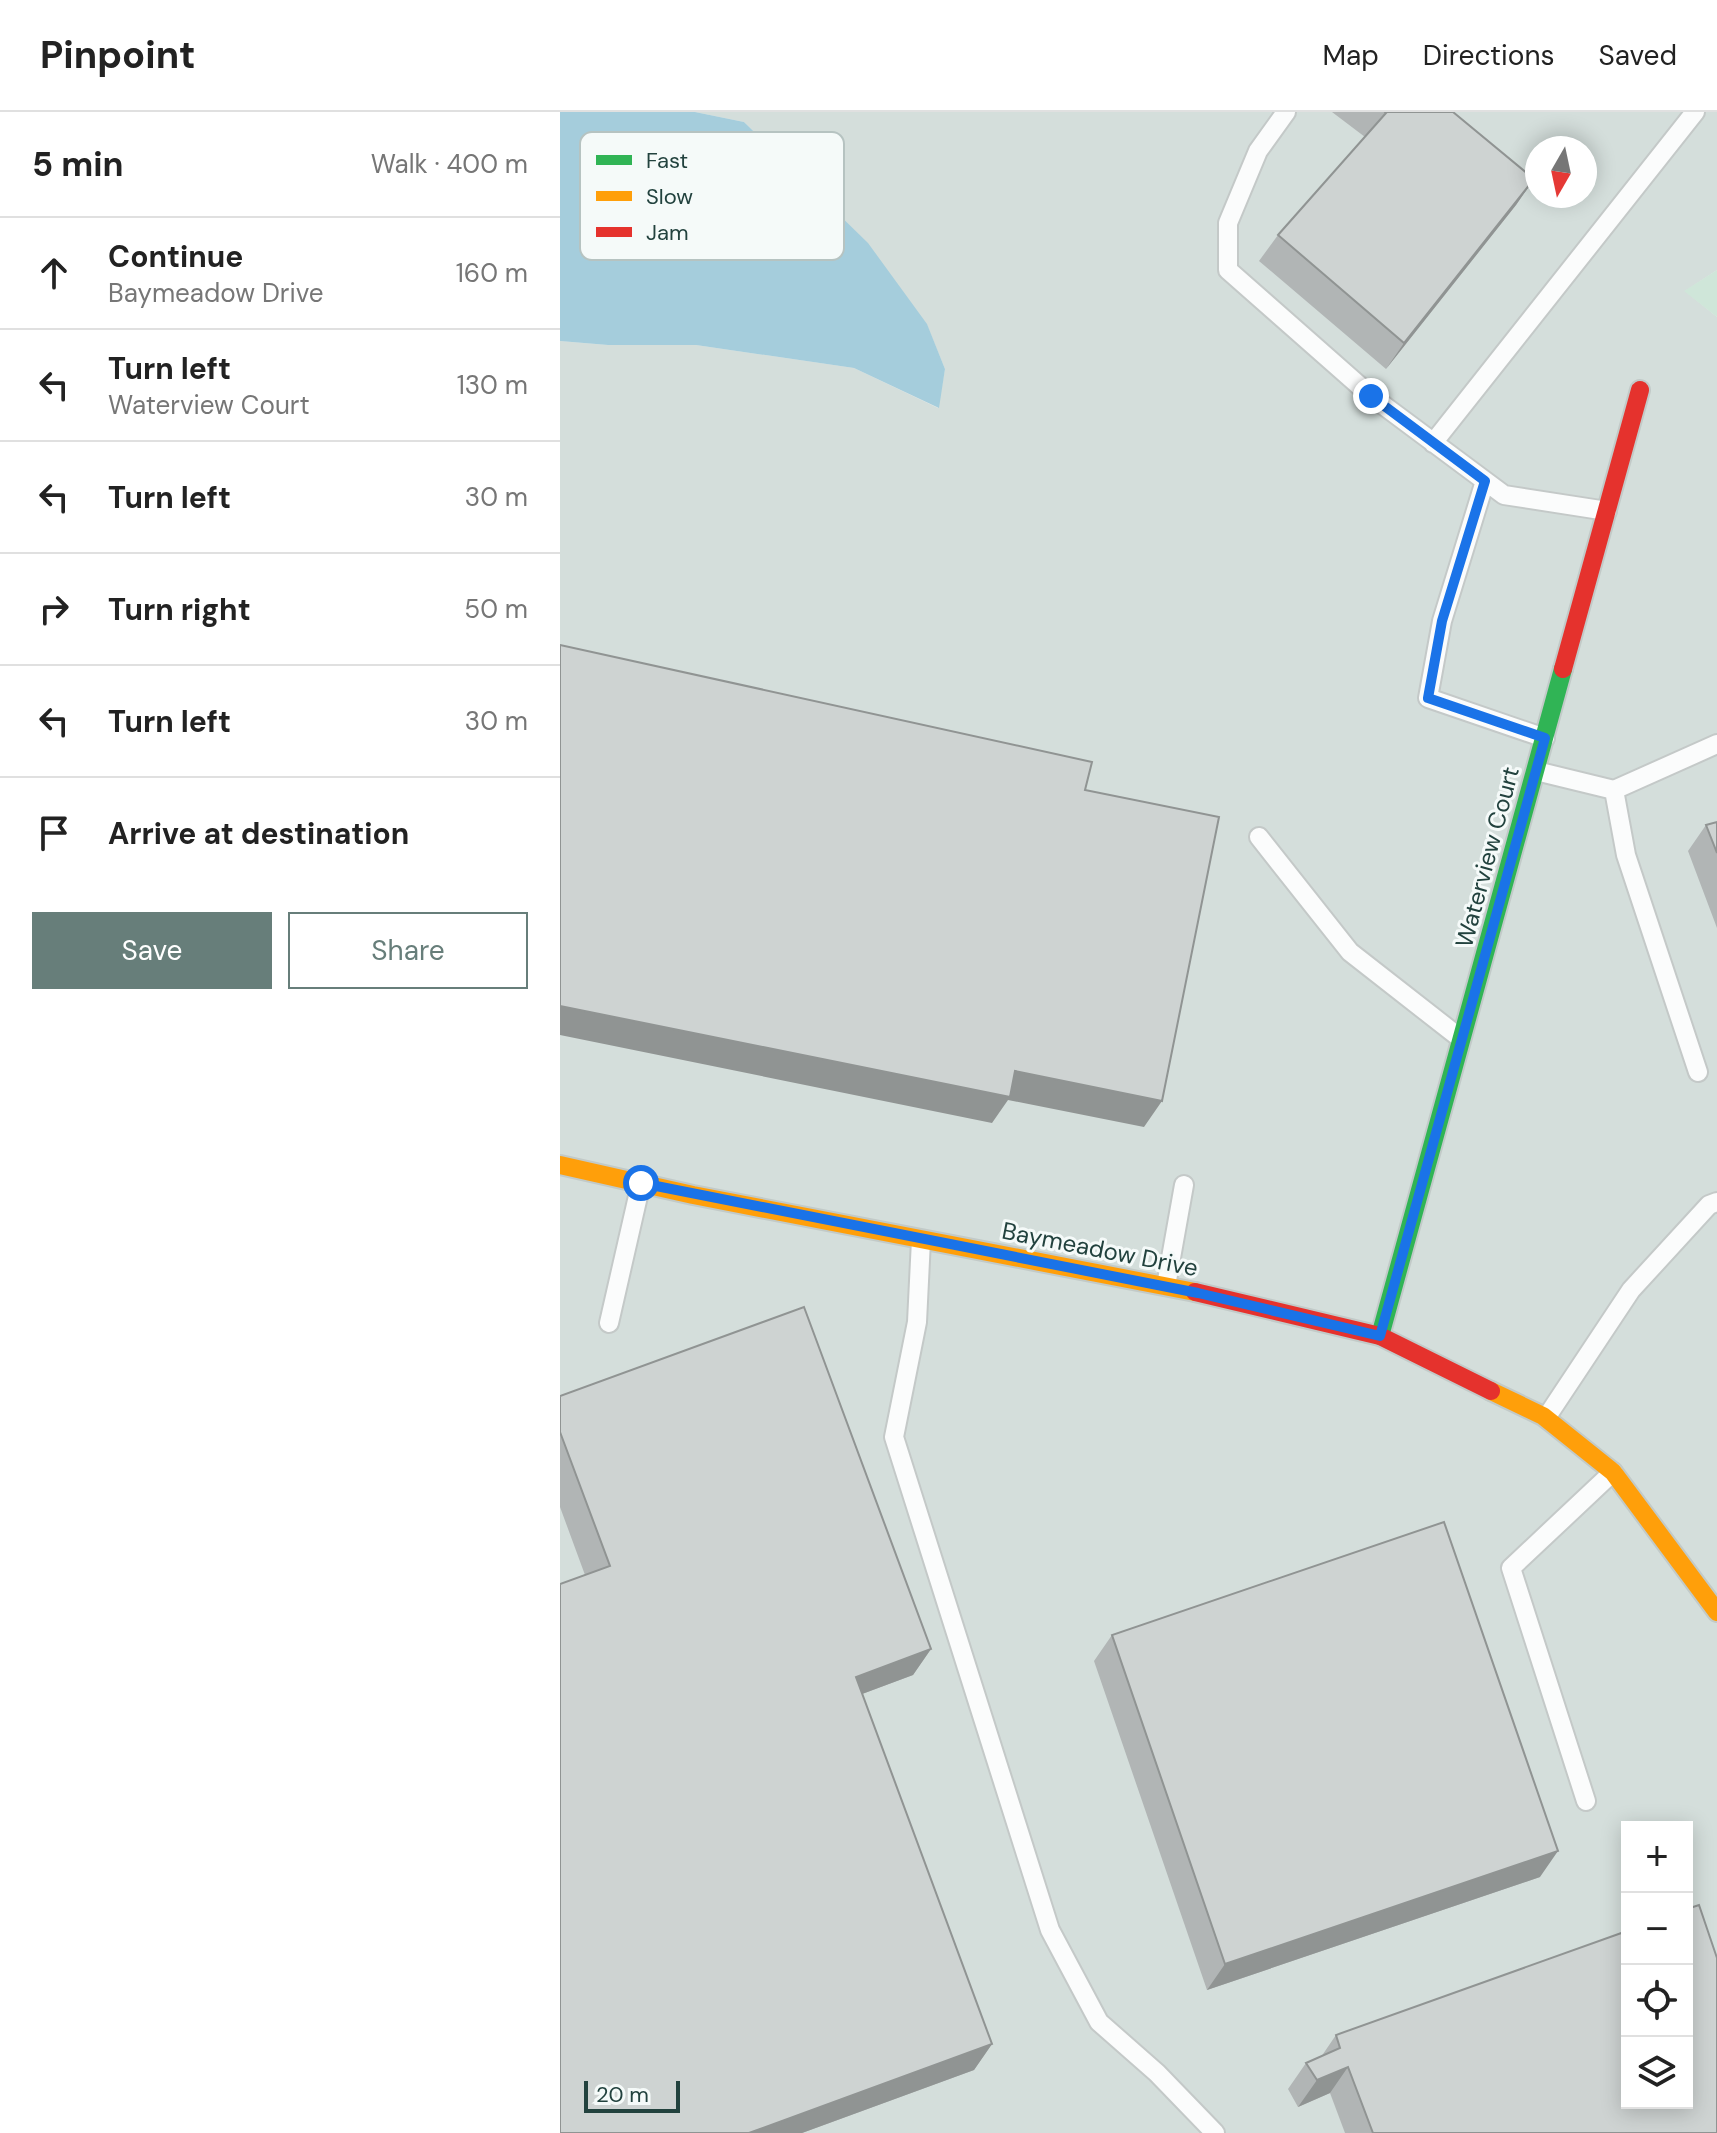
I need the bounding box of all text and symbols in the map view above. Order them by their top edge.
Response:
text: Pinpoint [40,30,196,80]
text: Map [1322,37,1379,74]
text: Directions [1423,37,1555,74]
text: Saved [1599,37,1677,74]
legend [580,132,844,260]
north arrow [1525,136,1597,208]
text: 5 min [32,142,123,187]
text: Fast [646,146,688,175]
text: Walk · 400 m [371,147,528,181]
text: Slow [646,182,693,211]
text: Jam [646,218,689,247]
text: Continue [108,237,243,276]
icon: ahead [32,251,76,295]
text: 160 m [456,256,528,290]
text: Baymeadow Drive [108,276,324,310]
text: Turn left [108,349,231,388]
icon: left [32,363,76,407]
text: 130 m [457,368,528,402]
route end [1353,378,1389,414]
text: Waterview Court [108,388,310,422]
icon: left [32,475,76,519]
text: Turn left [108,478,231,517]
text: 30 m [465,480,528,514]
icon: right [32,587,76,631]
text: Turn right [108,590,251,629]
text: 50 m [464,592,528,626]
icon: left [32,699,76,743]
text: Turn left [108,702,231,741]
text: 30 m [465,704,528,738]
street label: Waterview Court [1448,763,1526,951]
icon: arrive [32,811,76,855]
text: Arrive at destination [108,814,409,853]
button: Save [32,912,272,989]
button: Share [288,912,528,989]
route start [623,1165,659,1201]
street label: Baymeadow Drive [999,1215,1201,1283]
map controls [1621,1821,1693,2109]
button: + [1621,1821,1693,1893]
button: − [1621,1893,1693,1965]
button: locate [1621,1965,1693,2037]
button: layers [1621,2037,1693,2109]
scale bar [584,2077,680,2113]
text: 20 m [596,2080,649,2109]

